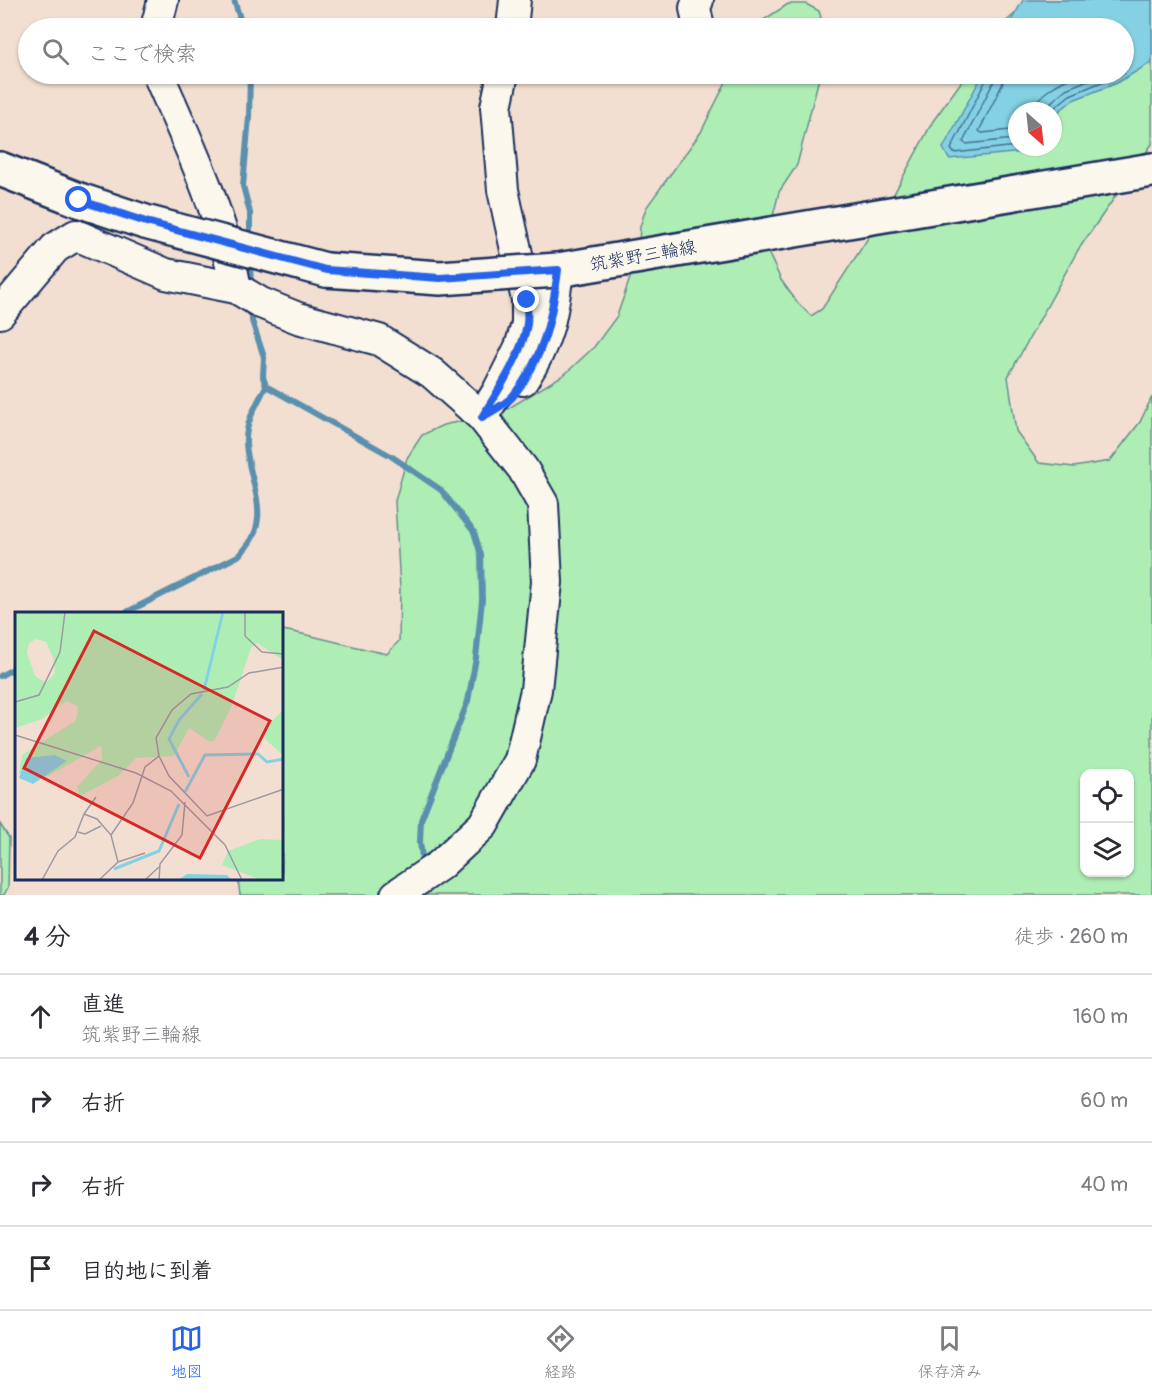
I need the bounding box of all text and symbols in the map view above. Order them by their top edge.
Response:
search box [18,18,1134,84]
icon: search [39,35,72,68]
text: ここで検索 [87,40,197,68]
north arrow [1008,102,1062,156]
route start [65,186,91,212]
street label: 筑紫野三輪線 [588,235,698,277]
route end [513,286,539,312]
inset map [15,612,284,880]
map controls [1080,769,1134,877]
button: locate [1080,769,1134,823]
button: layers [1080,823,1134,877]
text: 4 分 [24,921,71,953]
text: 徒歩 · 260 m [1014,924,1128,949]
text: 直進 [81,990,125,1018]
icon: ahead [24,1000,57,1033]
text: 160 m [1073,1004,1128,1029]
text: 筑紫野三輪線 [81,1022,201,1047]
icon: right [24,1084,57,1117]
text: 60 m [1081,1088,1128,1113]
text: 右折 [81,1089,125,1117]
icon: right [24,1168,57,1201]
text: 40 m [1081,1172,1128,1197]
text: 右折 [81,1173,125,1201]
icon: arrive [24,1252,57,1285]
text: 目的地に到着 [81,1257,213,1285]
tab: 地図 [170,1322,203,1382]
tab: 経路 [544,1322,577,1382]
tab: 保存済み [918,1322,982,1382]

